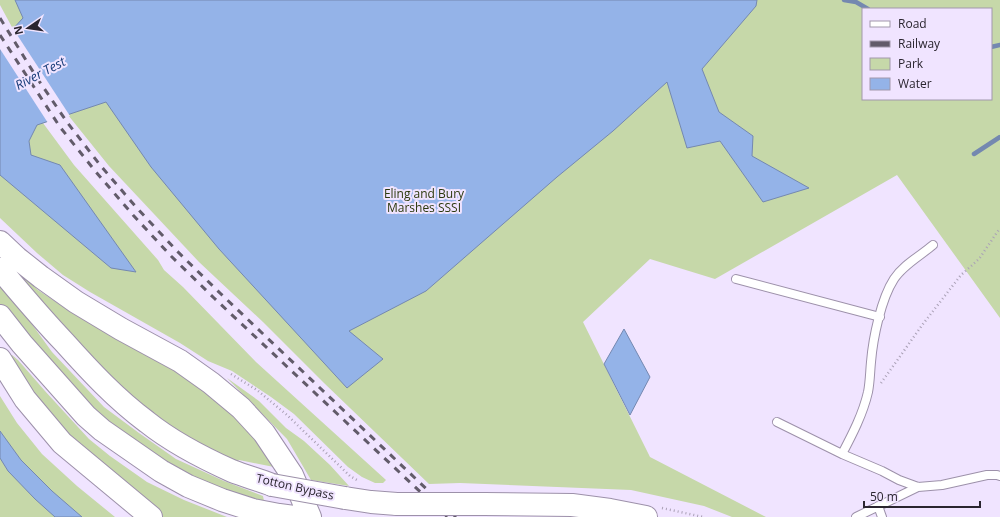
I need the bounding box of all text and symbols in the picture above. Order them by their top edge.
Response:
north arrow [8,8,48,48]
legend [862,8,992,100]
text: Road [898,15,927,32]
text: N [9,24,26,36]
text: Railway [898,35,941,52]
water label: River Test [12,52,69,94]
text: Park [898,55,924,72]
text: Water [898,75,932,92]
park label: Eling and Bury Marshes SSSI [384,185,465,216]
street label: Totton Bypass [255,469,336,504]
scale bar [864,483,980,509]
text: 50 m [870,488,898,505]

